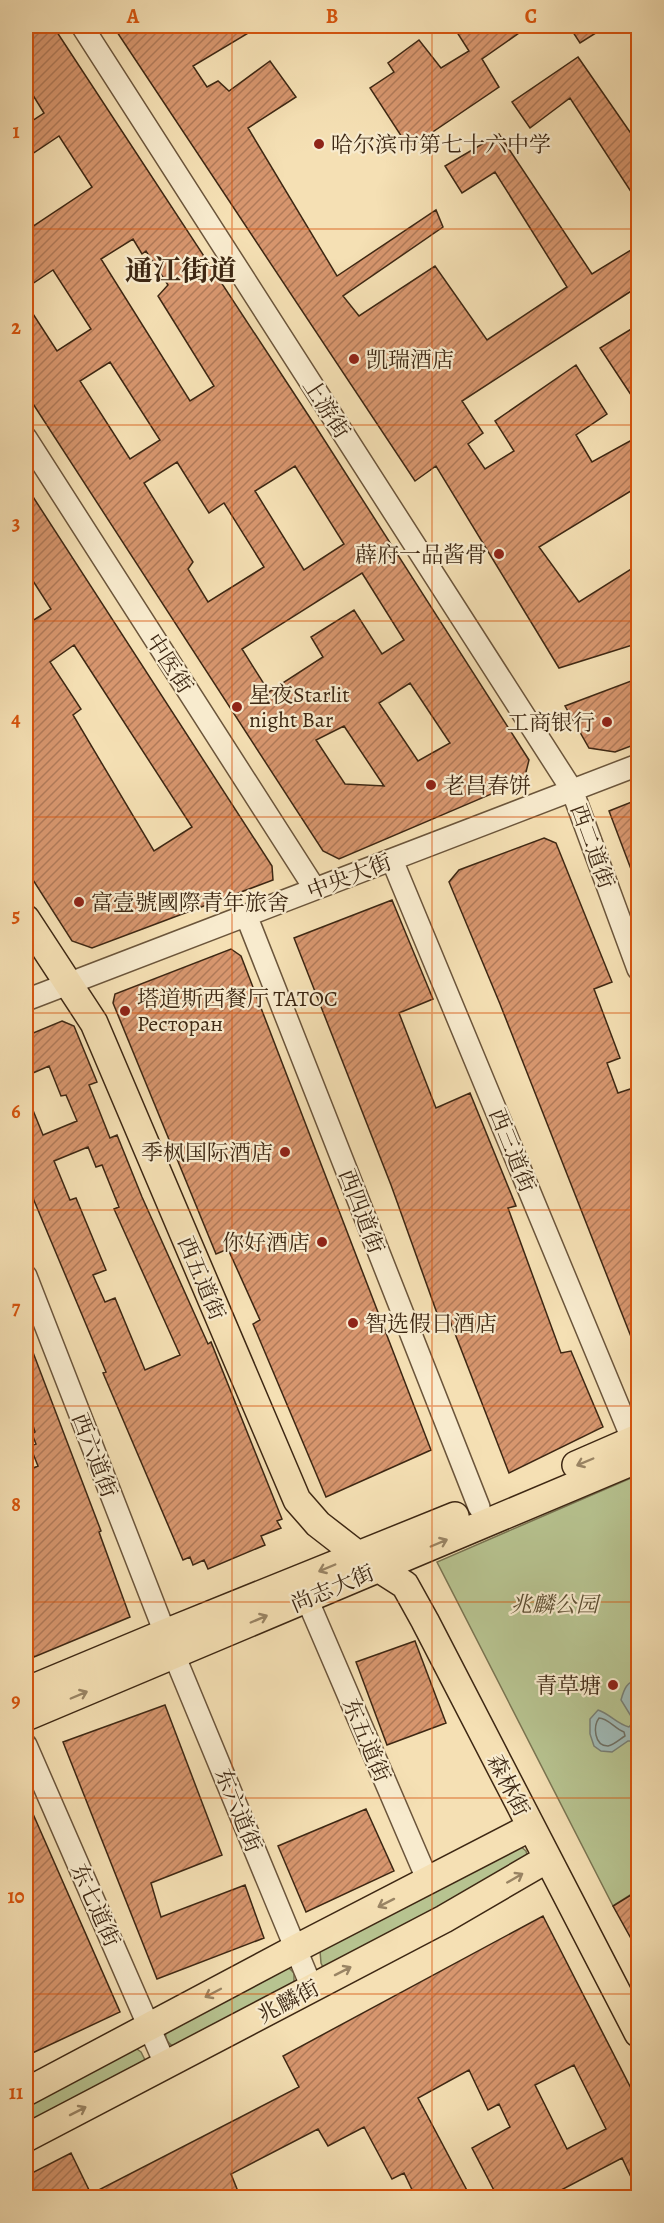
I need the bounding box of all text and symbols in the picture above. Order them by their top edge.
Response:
text: A [126,3,140,30]
text: B [326,3,338,30]
text: C [525,3,537,30]
text: 1 [12,118,20,145]
place label: 哈尔滨市第七十六中学 [331,130,551,160]
marker: 哈尔滨市第七十六中学 [312,137,326,151]
district label: 通江街道 [125,252,237,290]
text: 2 [11,314,21,341]
place label: 凯瑞酒店 [366,345,454,375]
marker: 凯瑞酒店 [347,352,361,366]
street label: 上游街 [296,373,357,444]
text: 3 [12,510,20,537]
place label: 薜府一品酱骨 [355,540,487,570]
marker: 薜府一品酱骨 [492,547,506,561]
street label: 中医街 [139,628,200,699]
place label: 星夜Starlit night Bar [249,680,349,735]
marker: 星夜Starlit night Bar [230,700,244,714]
text: 4 [11,706,21,733]
place label: 工商银行 [507,708,595,738]
marker: 工商银行 [600,715,614,729]
place label: 老昌春饼 [443,771,531,801]
marker: 老昌春饼 [424,778,438,792]
street label: 西二道街 [563,800,621,893]
street label: 中央大街 [303,847,396,907]
place label: 富壹號國際青年旅舍 [91,888,289,918]
marker: 富壹號國際青年旅舍 [72,895,86,909]
text: 5 [12,902,20,929]
place label: 塔道斯西餐厅 TATOC Ресторан [137,984,338,1039]
marker: 塔道斯西餐厅 TATOC Ресторан [118,1004,132,1018]
text: 6 [11,1098,21,1125]
street label: 西三道街 [482,1104,542,1197]
place label: 季枫国际酒店 [141,1138,273,1168]
marker: 季枫国际酒店 [278,1145,292,1159]
street label: 西四道街 [331,1165,391,1258]
place label: 你好酒店 [222,1228,310,1258]
street label: 西五道街 [170,1232,232,1325]
marker: 你好酒店 [315,1235,329,1249]
text: 7 [12,1294,21,1321]
place label: 智选假日酒店 [365,1309,497,1339]
marker: 智选假日酒店 [346,1316,360,1330]
street label: 西六道街 [64,1409,124,1502]
one-way arrow [576,1456,594,1468]
text: 8 [11,1491,21,1518]
one-way arrow [429,1537,447,1548]
street label: 尚志大街 [286,1558,379,1620]
one-way arrow [318,1563,337,1574]
park label: 兆麟公园 [510,1590,601,1620]
one-way arrow [250,1613,268,1624]
place label: 青草塘 [535,1671,601,1701]
marker: 青草塘 [606,1678,620,1692]
text: 9 [11,1687,21,1714]
one-way arrow [70,1689,88,1700]
street label: 东五道街 [335,1694,397,1787]
street label: 森林街 [480,1749,536,1822]
street label: 东六道街 [208,1764,268,1857]
street label: 东七道街 [63,1859,127,1952]
one-way arrow [506,1872,523,1884]
text: 10 [7,1883,25,1910]
one-way arrow [377,1897,395,1909]
one-way arrow [334,1965,352,1977]
street label: 兆麟街 [252,1973,325,2031]
one-way arrow [204,1987,222,1999]
text: 11 [9,2079,23,2106]
one-way arrow [68,2105,86,2116]

